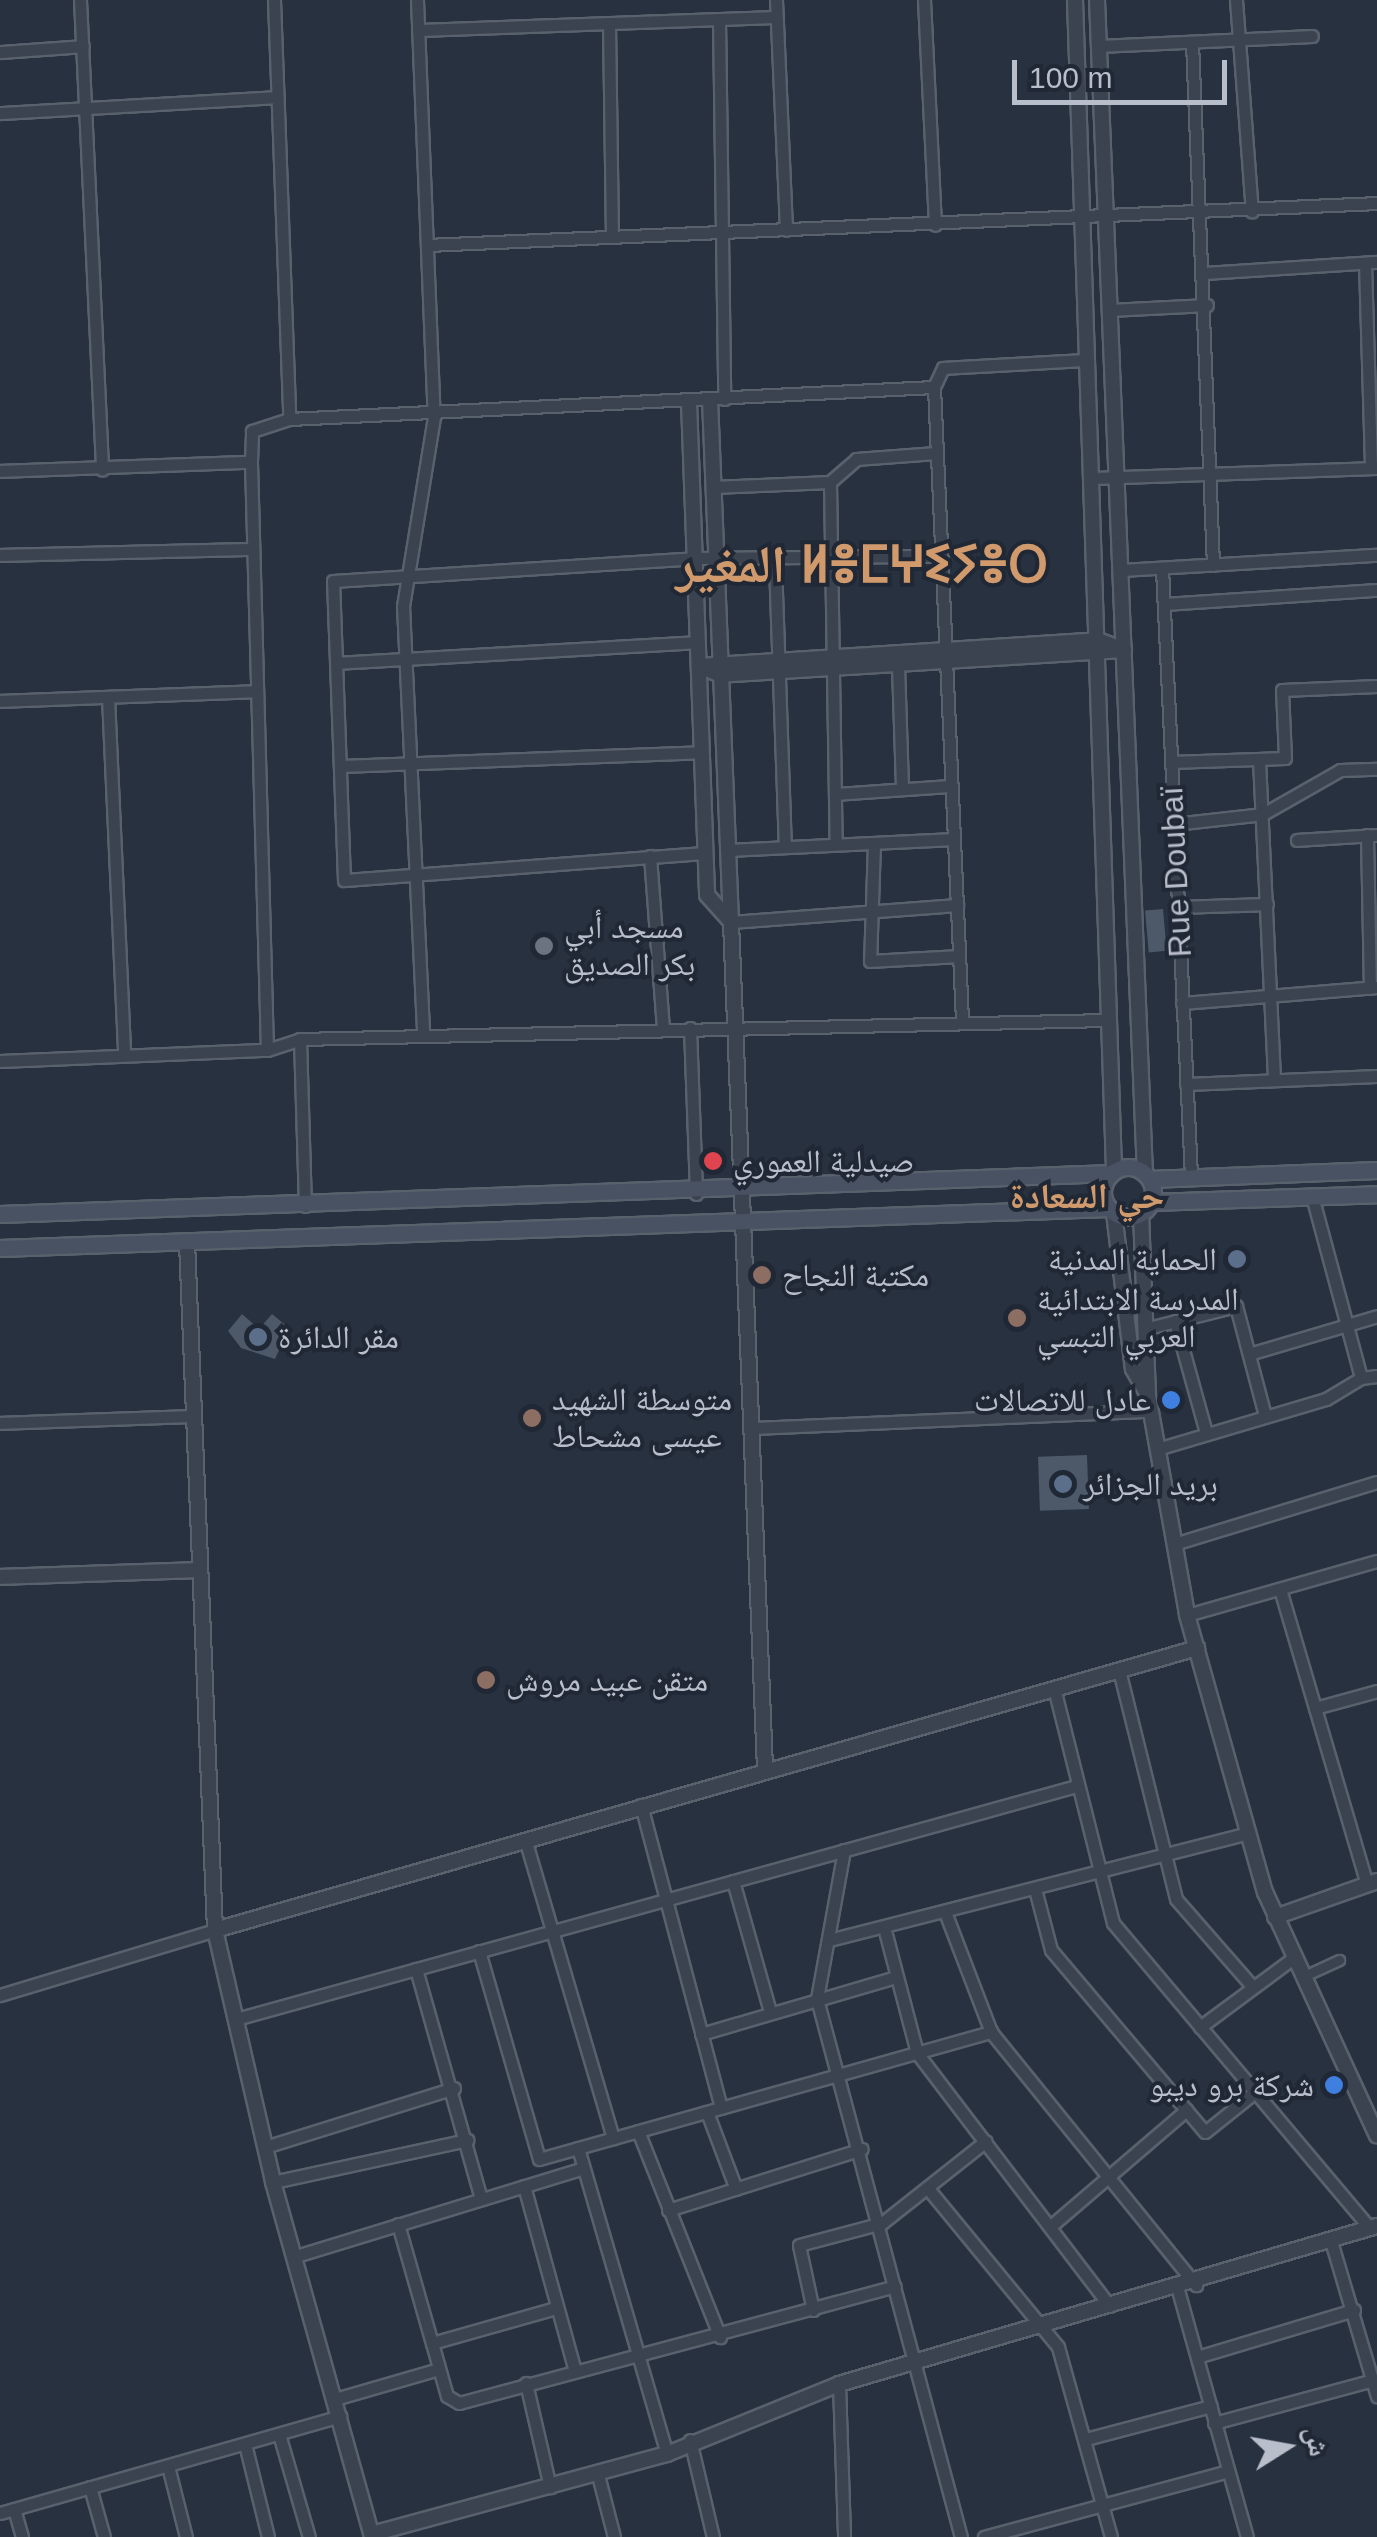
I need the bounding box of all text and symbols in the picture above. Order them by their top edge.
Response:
scale bar [1017,40,1232,102]
text: 100 m [1029,61,1112,94]
district label: المغير ⵍⴻⵎⵖⵉⵢⴻⵔ [676,534,1048,596]
street label: Rue Doubaï [1152,786,1200,958]
place label: مسجد أبي بكر الصديق [564,909,695,984]
marker: مسجد أبي بكر الصديق [533,935,555,957]
place label: صيدلية العموري [733,1142,914,1180]
marker: صيدلية العموري [702,1150,724,1172]
district label: حي السعادة [1010,1175,1164,1217]
place label: الحماية المدنية [1048,1240,1217,1278]
marker: الحماية المدنية [1226,1248,1248,1270]
place label: مكتبة النجاح [782,1256,929,1294]
marker: مكتبة النجاح [751,1264,773,1286]
place label: المدرسة الابتدائية العربي التبسي [1037,1281,1239,1356]
marker: المدرسة الابتدائية العربي التبسي [1006,1307,1028,1329]
place label: مقر الدائرة [278,1318,399,1356]
marker: مقر الدائرة [247,1326,269,1348]
place label: متوسطة الشهيد عيسى مشحاط [552,1381,732,1456]
place label: عادل للاتصالات [974,1381,1151,1419]
marker: عادل للاتصالات [1160,1389,1182,1411]
marker: متوسطة الشهيد عيسى مشحاط [521,1407,543,1429]
place label: بريد الجزائر [1083,1465,1218,1503]
marker: بريد الجزائر [1052,1473,1074,1495]
place label: متقن عبيد مروش [506,1661,708,1699]
marker: متقن عبيد مروش [475,1669,497,1691]
place label: شركة برو ديبو [1149,2066,1314,2104]
marker: شركة برو ديبو [1323,2074,1345,2096]
north arrow [1237,2397,1337,2497]
text: ش [1299,2424,1335,2459]

